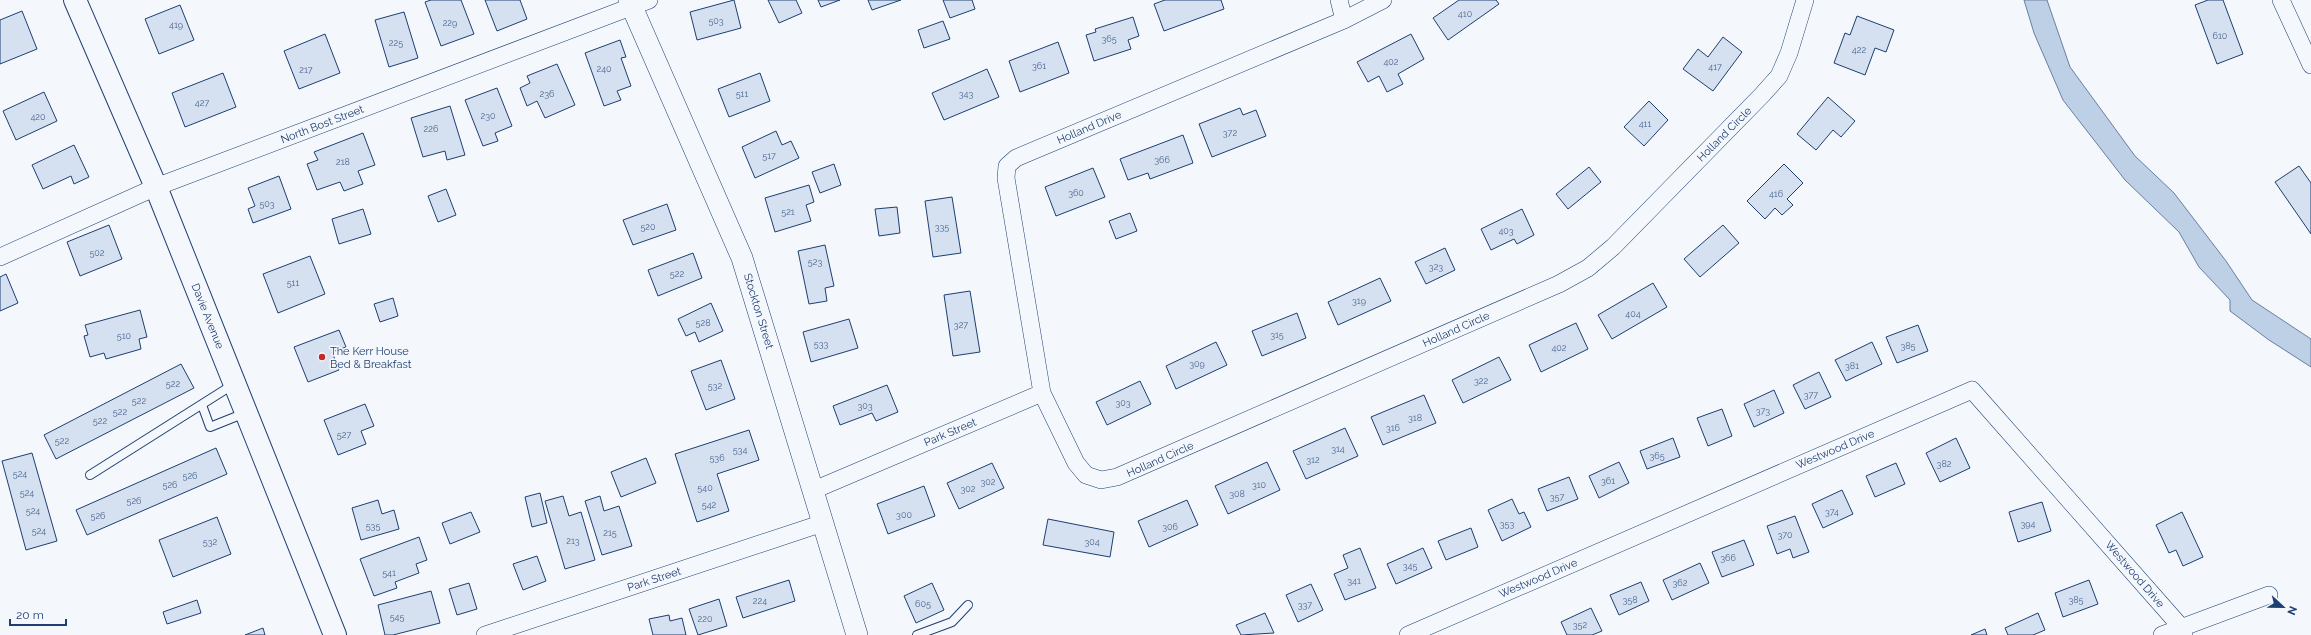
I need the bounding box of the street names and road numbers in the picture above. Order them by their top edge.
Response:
street label: North Bost Street [279,103,366,146]
street label: Holland Circle [1694,104,1755,164]
street label: Holland Drive [1055,108,1124,147]
street label: Stockton Street [741,272,776,351]
street label: Davie Avenue [189,282,227,351]
street label: Holland Circle [1421,309,1492,350]
street label: Park Street [922,415,979,449]
street label: Westwood Drive [1794,427,1877,472]
street label: Holland Circle [1125,439,1196,480]
street label: Westwood Drive [2102,538,2167,611]
street label: Westwood Drive [1497,556,1580,601]
street label: Park Street [626,565,683,594]

